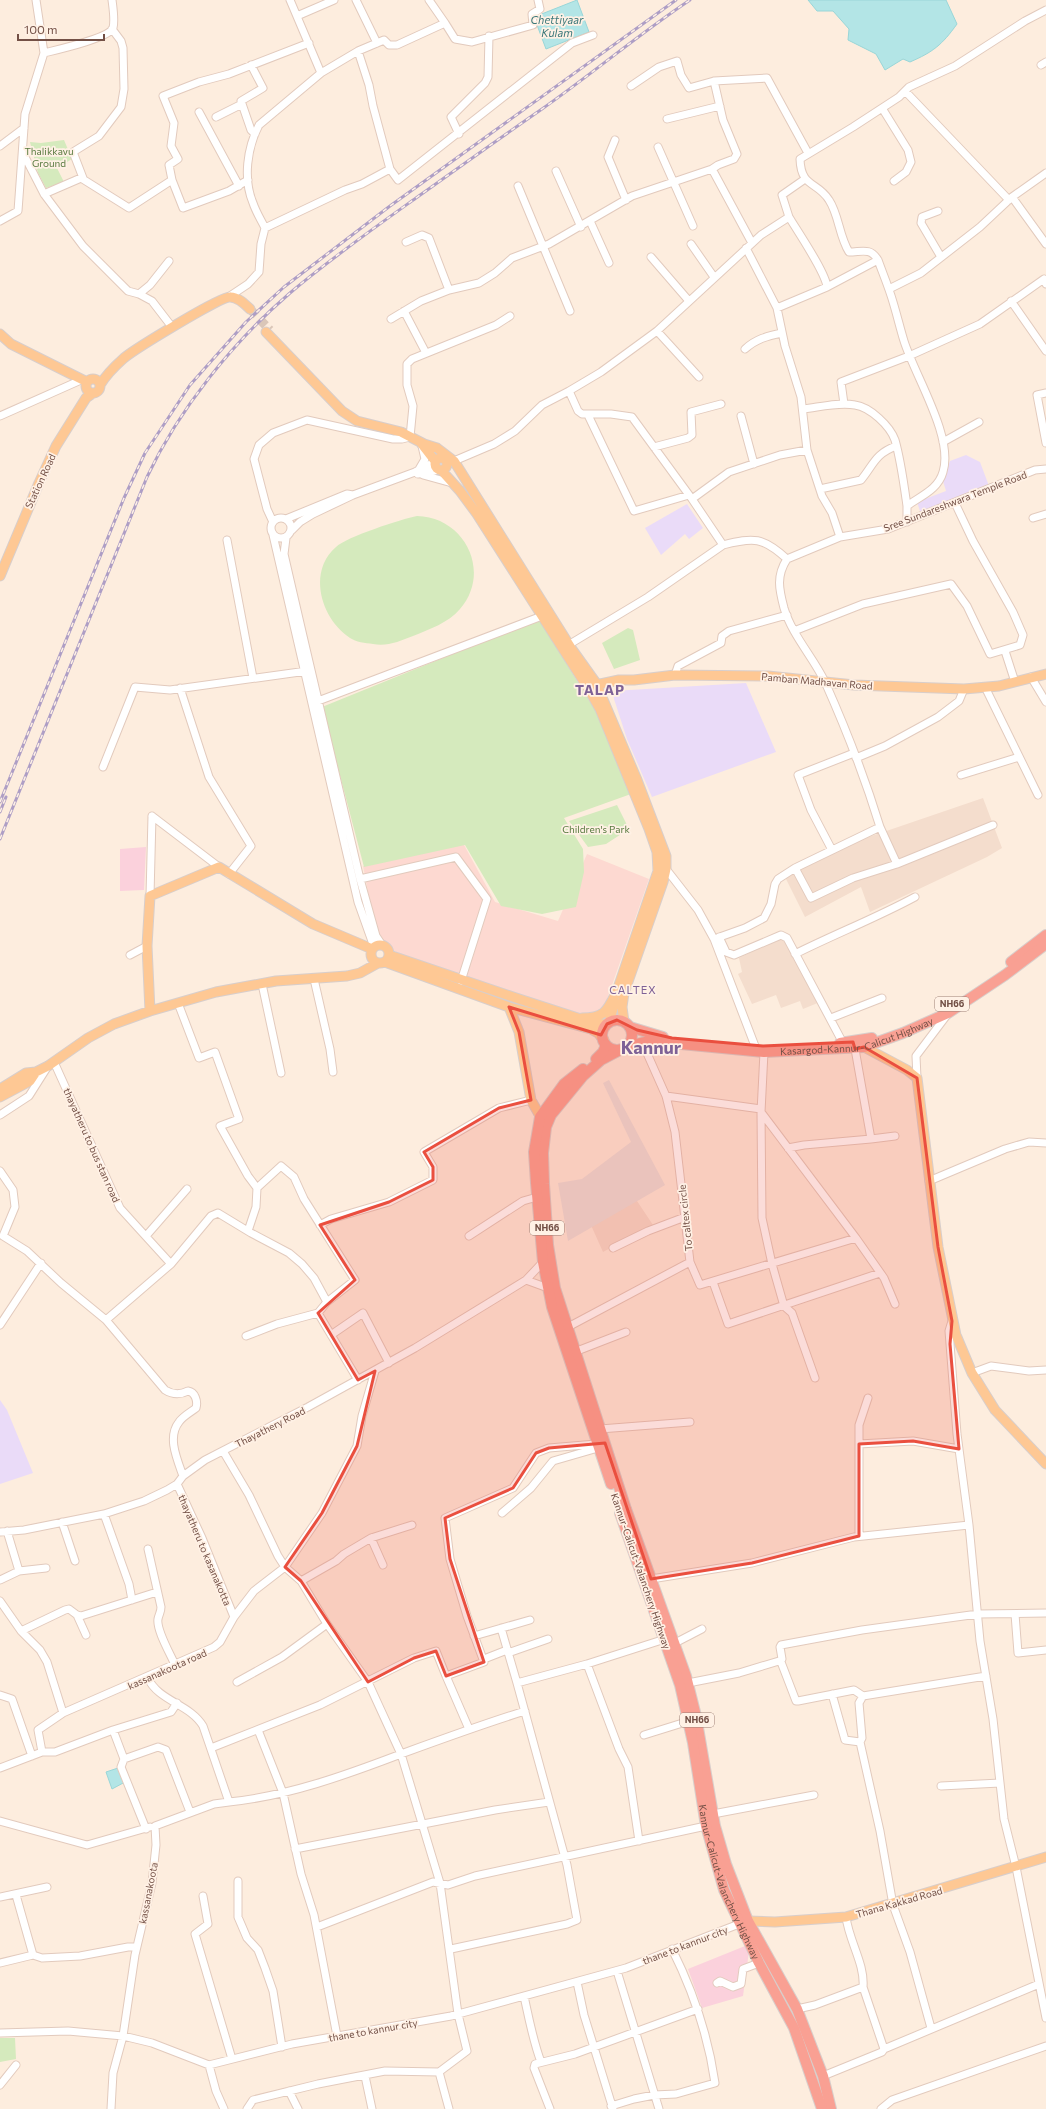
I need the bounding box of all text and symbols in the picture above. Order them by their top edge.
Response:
water label: Chettiyaar Kulam [531,13,584,39]
scale bar [18,16,104,42]
text: 100 m [24,22,58,36]
park label: Thalikkavu Ground [24,145,74,169]
street label: Station Road [22,452,58,510]
street label: Sree Sundareshwara Temple Road [882,468,1029,534]
street label: Pamban Madhavan Road [761,670,873,692]
district label: TALAP [575,681,625,698]
park label: Children's Park [562,823,630,835]
district label: CALTEX [609,983,657,996]
road number: NH66 [935,997,969,1011]
street label: Kasargod-Kannur-Calicut Highway [780,1014,935,1057]
district label: Kannur [621,1036,682,1058]
street label: thayatheru to bus stan road [61,1086,123,1204]
street label: To caltex circle [676,1184,694,1252]
road number: NH66 [530,1221,564,1235]
street label: Thayathery Road [233,1404,307,1450]
street label: Kannur-Calicut-Valanchery Highway [609,1491,673,1651]
street label: thayatheru to kasanakotta [176,1493,234,1607]
street label: kassanakoota road [126,1646,208,1692]
road number: NH66 [680,1713,714,1727]
street label: Kannur-Calicut-Valanchery Highway [697,1804,762,1961]
street label: kassanakoota [136,1861,160,1925]
street label: Thana Kakkad Road [854,1884,944,1920]
street label: thane to kannur city [641,1923,729,1967]
street label: thane to kannur city [327,2016,419,2044]

